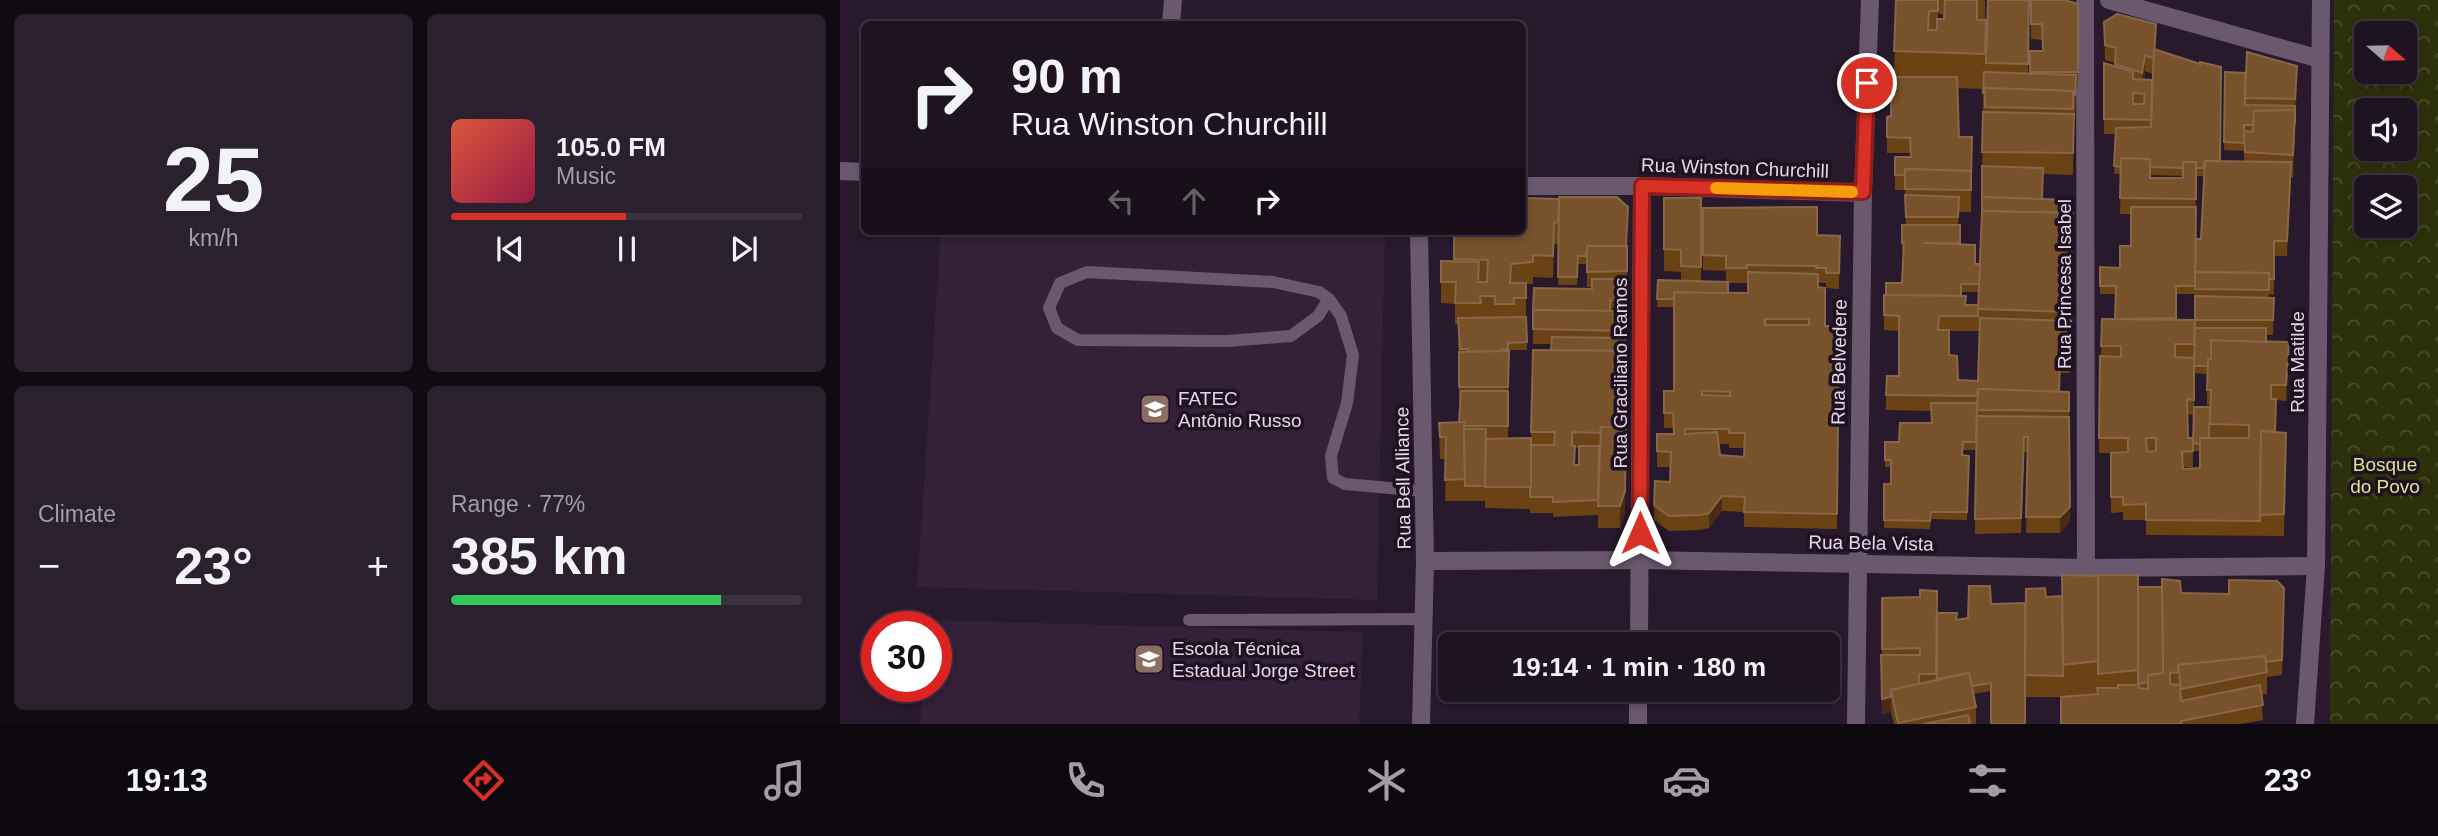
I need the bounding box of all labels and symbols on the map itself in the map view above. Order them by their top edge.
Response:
north arrow [2354,21,2417,84]
pin [1837,53,1897,113]
street label: Rua Winston Churchill [1641,154,1829,182]
street label: Rua Princesa Isabel [2054,199,2075,369]
street label: Rua Graciliano Ramos [1610,277,1631,469]
street label: Rua Belvedere [1827,299,1851,425]
street label: Rua Matilde [2287,311,2308,413]
place label: FATEC Antônio Russo [1178,388,1302,431]
school or university icon: FATEC Antônio Russo [1138,392,1172,426]
street label: Rua Bell Alliance [1391,407,1415,549]
park label: Bosque do Povo [2350,454,2420,497]
position arrow [1603,496,1677,570]
street label: Rua Bela Vista [1808,531,1934,555]
speed limit sign: 30 [861,611,952,702]
place label: Escola Técnica Estadual Jorge Street [1172,638,1355,681]
school or university icon: Escola Técnica Estadual Jorge Street [1132,642,1166,676]

